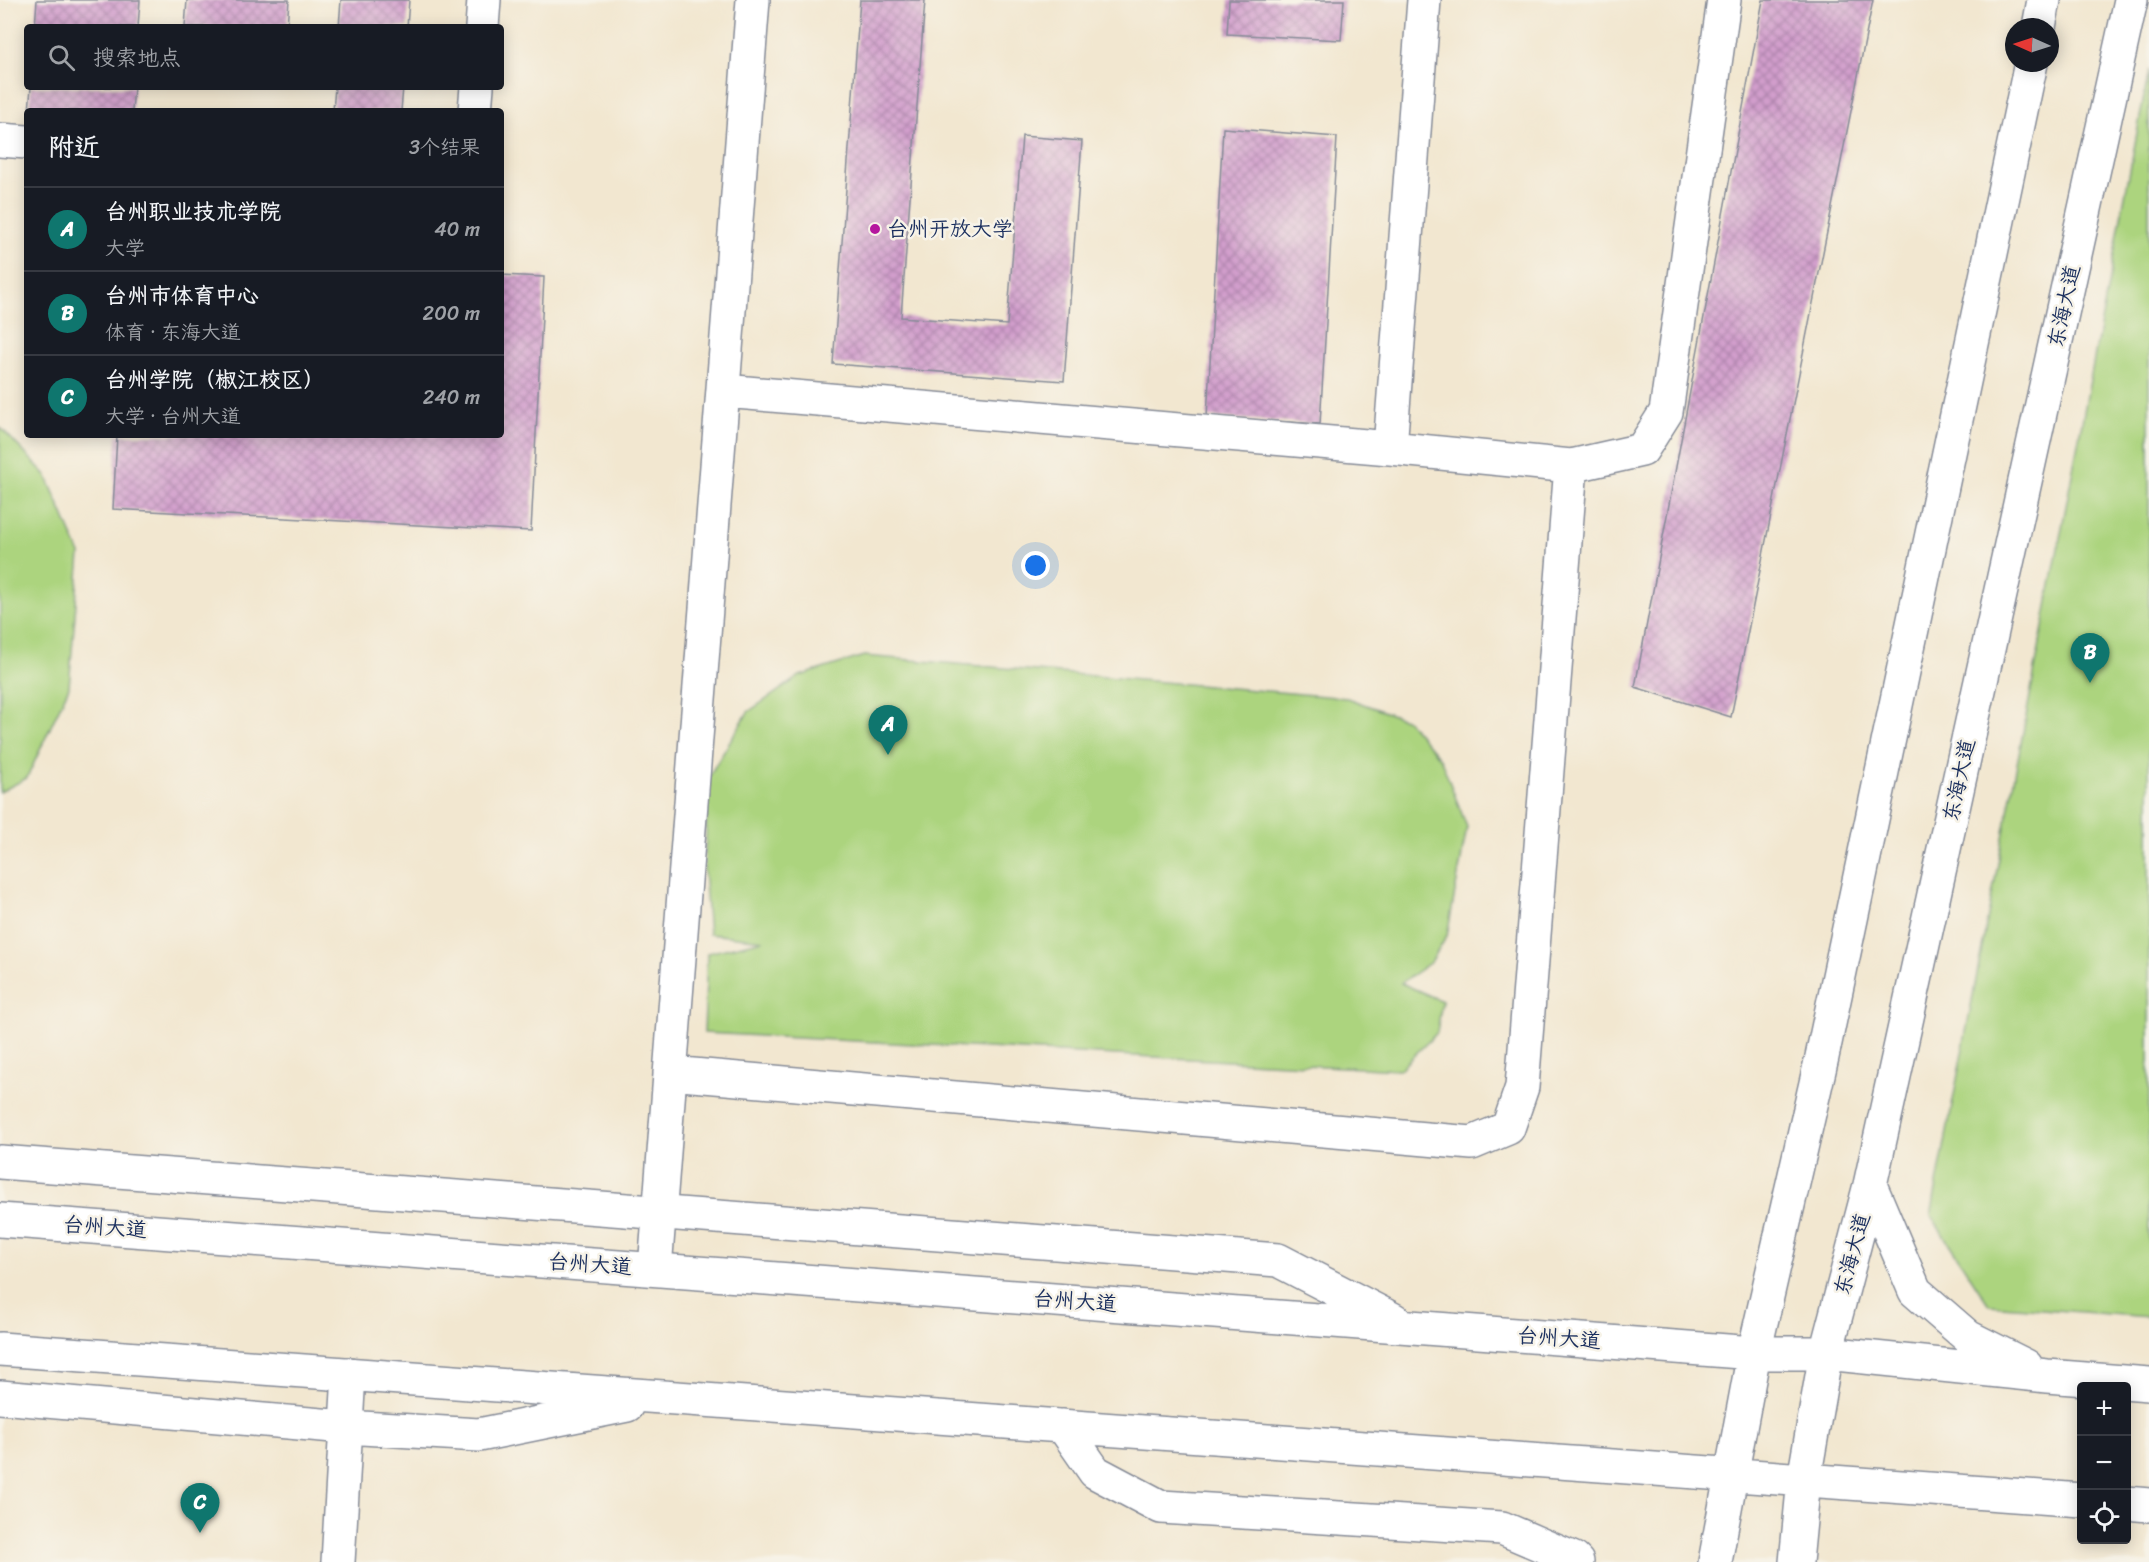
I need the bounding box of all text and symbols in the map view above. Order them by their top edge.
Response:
north arrow [2005,18,2059,72]
search box [24,24,504,90]
text: 搜索地点 [93,38,181,77]
icon: search [45,41,78,74]
text: 附近 [48,124,100,170]
text: 3个结果 [409,130,480,165]
text: 台州职业技术学院 [105,192,281,231]
place label: 台州开放大学 [887,210,1013,248]
text: A [61,212,74,247]
text: 40 m [434,212,480,247]
marker: 台州开放大学 [868,222,882,236]
text: 大学 [105,231,145,266]
street label: 东海大道 [2037,261,2091,351]
text: 台州市体育中心 [105,276,259,315]
text: B [61,296,74,331]
text: 200 m [423,296,480,331]
text: 体育 · 东海大道 [105,315,241,350]
text: 台州学院（椒江校区） [105,360,325,399]
text: C [61,380,74,415]
text: 240 m [423,380,480,415]
text: 大学 · 台州大道 [105,399,241,434]
your location [1021,551,1050,580]
pin: B [2070,634,2110,683]
pin: A [868,706,908,755]
street label: 东海大道 [1932,735,1986,825]
street label: 台州大道 [62,1205,148,1249]
street label: 东海大道 [1823,1209,1881,1299]
street label: 台州大道 [547,1242,633,1286]
street label: 台州大道 [1032,1279,1118,1323]
street label: 台州大道 [1516,1316,1602,1360]
map controls [2077,1382,2131,1544]
button: + [2077,1382,2131,1436]
button: − [2077,1436,2131,1490]
pin: C [180,1484,220,1533]
button: locate [2077,1490,2131,1544]

